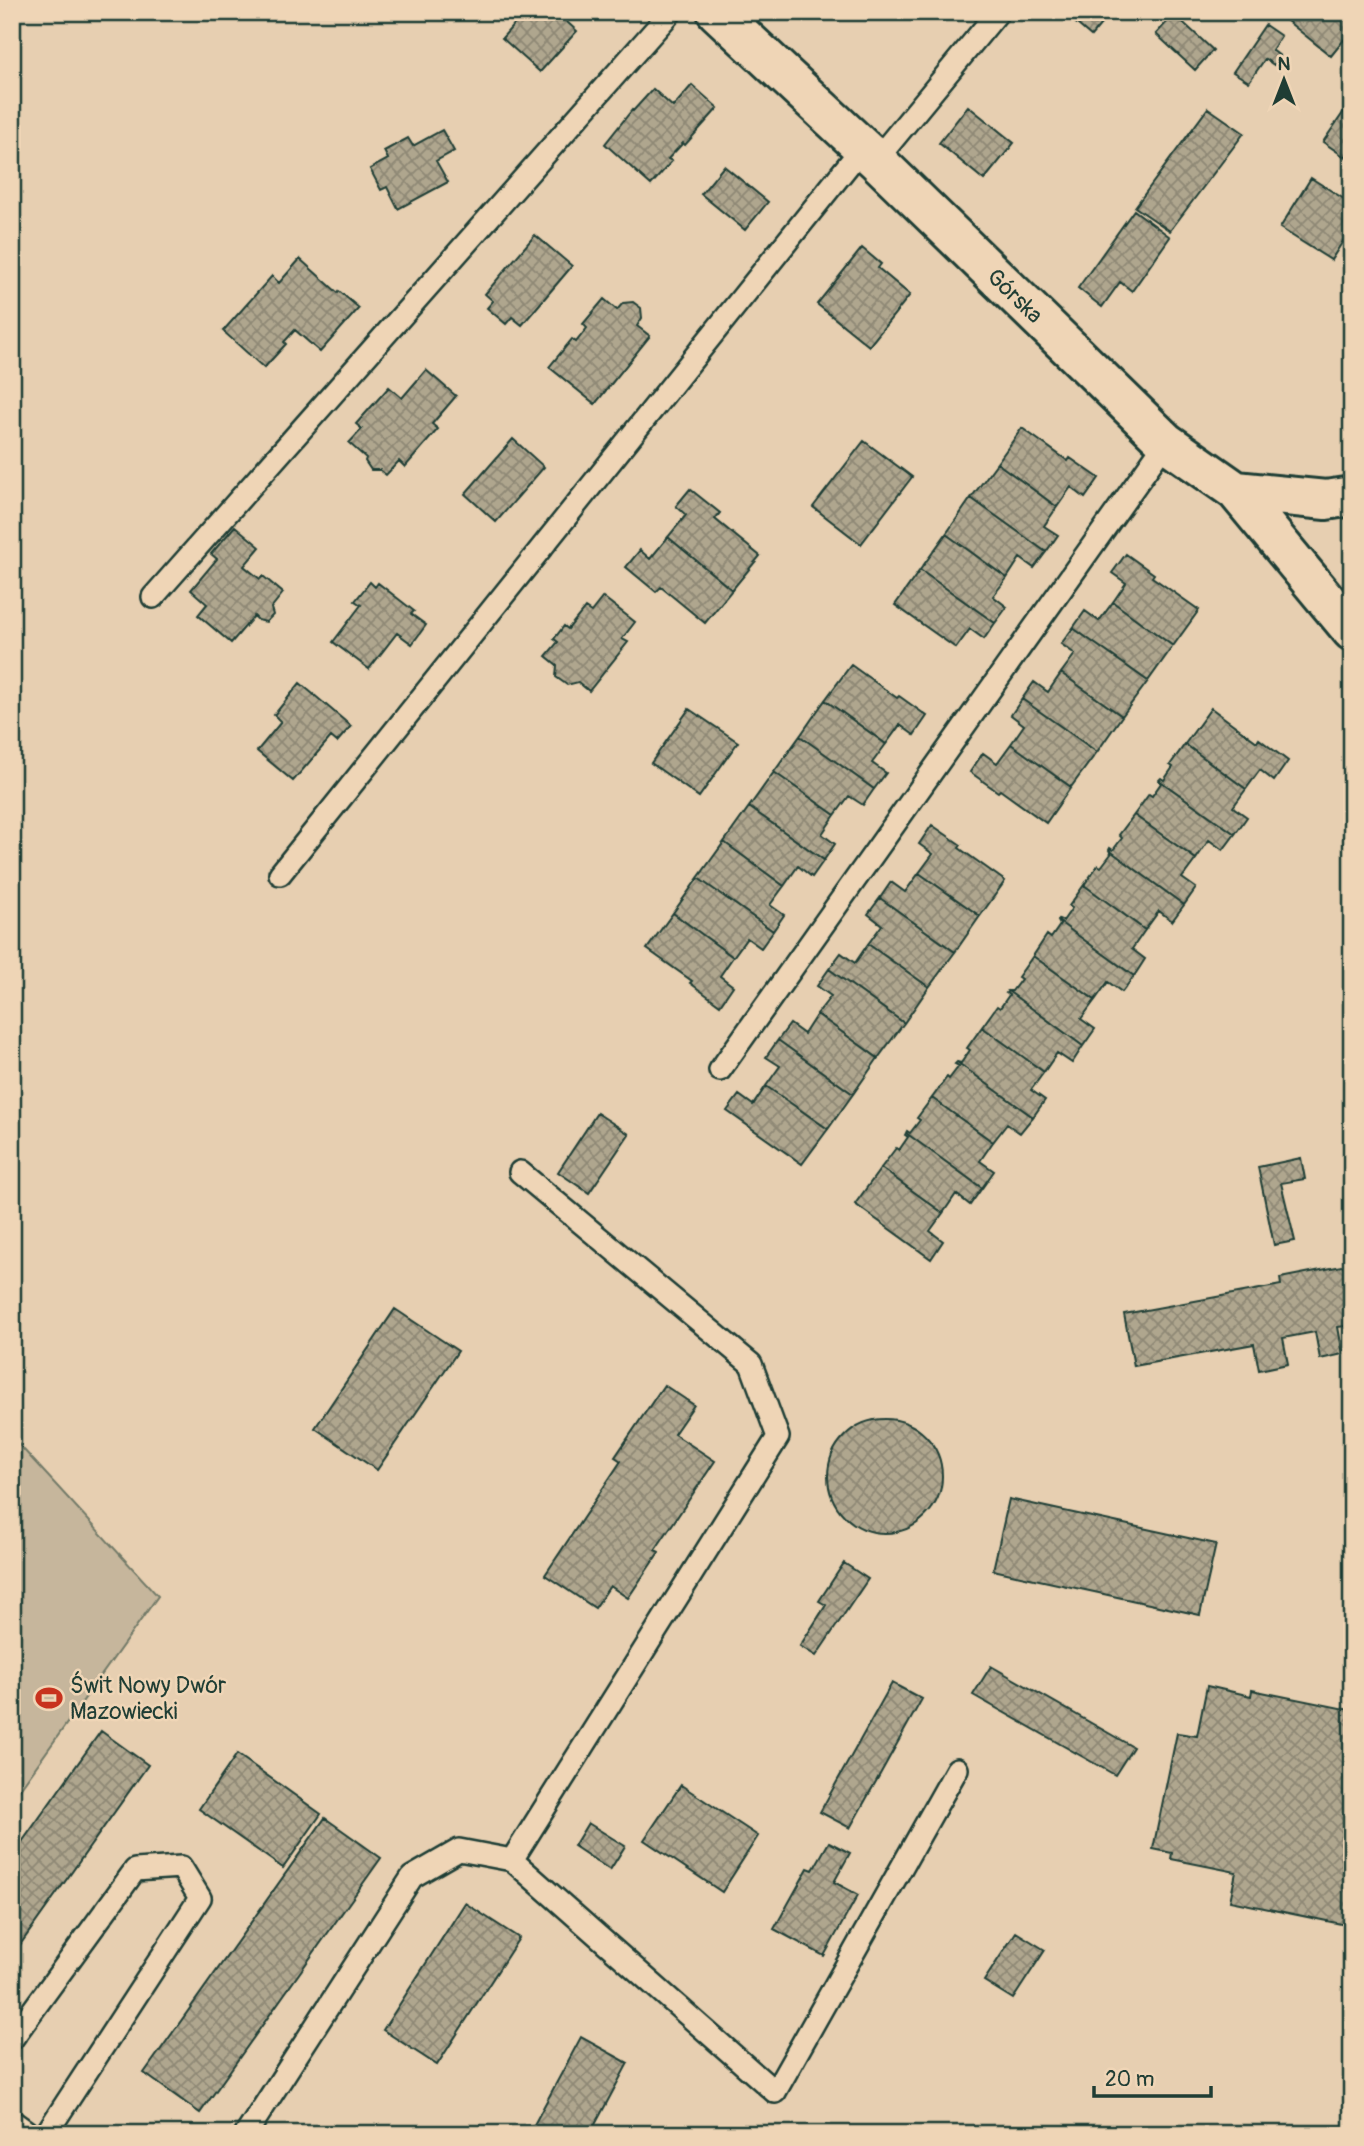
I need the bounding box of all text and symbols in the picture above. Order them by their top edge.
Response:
north arrow [1248,46,1318,116]
text: N [1278,52,1291,76]
street label: Górska [981,262,1049,330]
place label: Świt Nowy Dwór Mazowiecki [70,1671,226,1726]
sports icon: Świt Nowy Dwór Mazowiecki [34,1683,64,1713]
scale bar [1094,2055,1212,2099]
text: 20 m [1105,2066,1154,2093]

